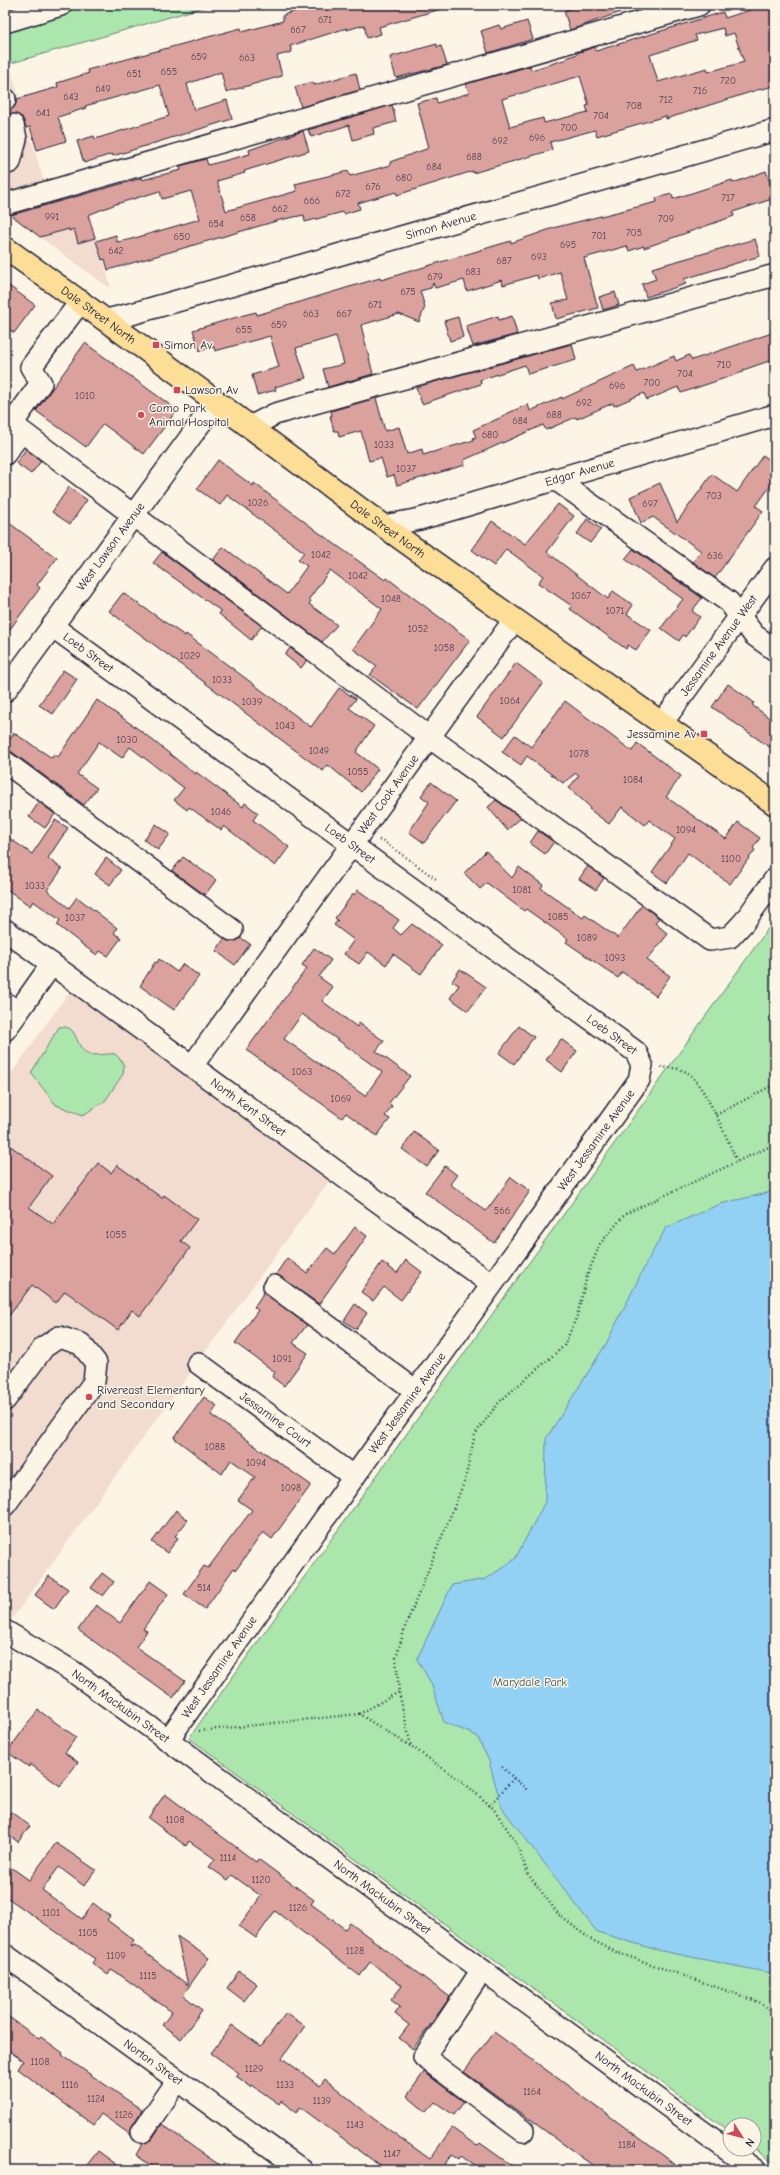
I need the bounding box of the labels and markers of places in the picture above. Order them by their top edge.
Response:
place label: Simon Av [164,338,212,352]
marker: Simon Av [151,340,161,350]
place label: Lawson Av [185,383,238,397]
marker: Lawson Av [172,385,182,395]
place label: Como Park Animal Hospital [149,401,229,429]
marker: Como Park Animal Hospital [136,410,146,420]
place label: Jessamine Av [627,727,696,741]
marker: Jessamine Av [699,729,709,739]
place label: Rivereast Elementary and Secondary [97,1383,205,1411]
marker: Rivereast Elementary and Secondary [84,1392,94,1402]

